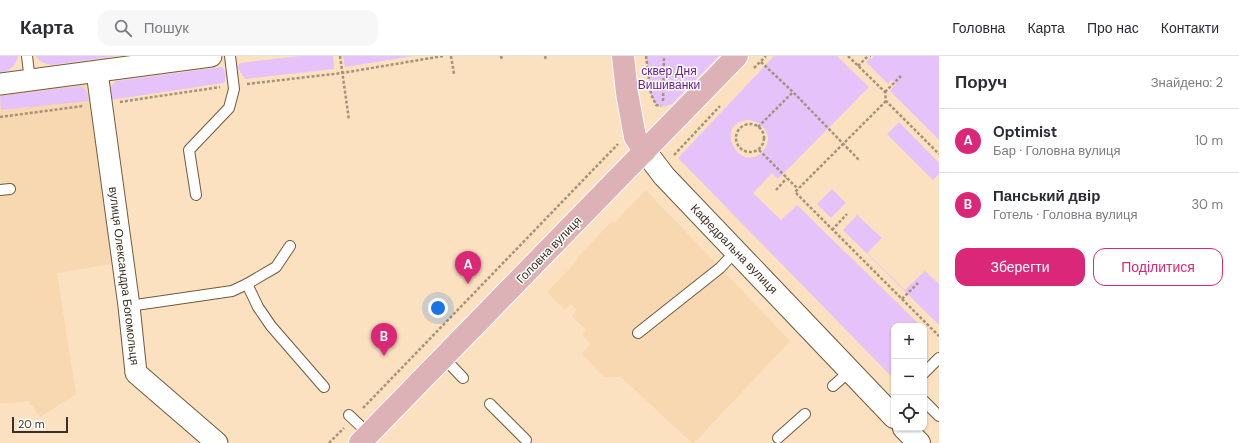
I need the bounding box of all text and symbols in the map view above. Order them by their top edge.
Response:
search box [98,10,378,46]
text: Карта [20,15,74,40]
icon: search [112,17,134,39]
text: Пошук [144,18,189,38]
text: Головна [952,19,1005,37]
text: Карта [1027,19,1065,37]
text: Про нас [1087,19,1139,37]
text: Контакти [1161,19,1219,37]
park label: сквер Дня Вишиванки [638,63,700,93]
text: Поруч [955,71,1007,93]
text: Знайдено: 2 [1151,74,1223,91]
text: Optimist [993,122,1057,142]
text: A [963,132,973,149]
text: 10 m [1195,132,1223,149]
text: Бар · Головна вулиця [993,142,1121,159]
street label: вулиця Олександра Богомольця [105,186,143,366]
text: Панський двір [993,186,1100,206]
text: B [964,196,972,213]
text: 30 m [1191,196,1223,213]
street label: Кафедральна вулиця [687,201,781,297]
text: Готель · Головна вулиця [993,206,1138,223]
street label: Головна вулиця [513,213,585,287]
button: Зберегти [955,248,1085,286]
button: Поділитися [1093,248,1223,286]
pin: A [455,251,481,284]
your location [428,298,448,318]
pin: B [371,323,397,356]
map controls [891,323,927,431]
button: + [891,323,927,359]
button: − [891,359,927,395]
button: locate [891,395,927,431]
scale bar [12,415,68,434]
text: 20 m [18,417,44,431]

